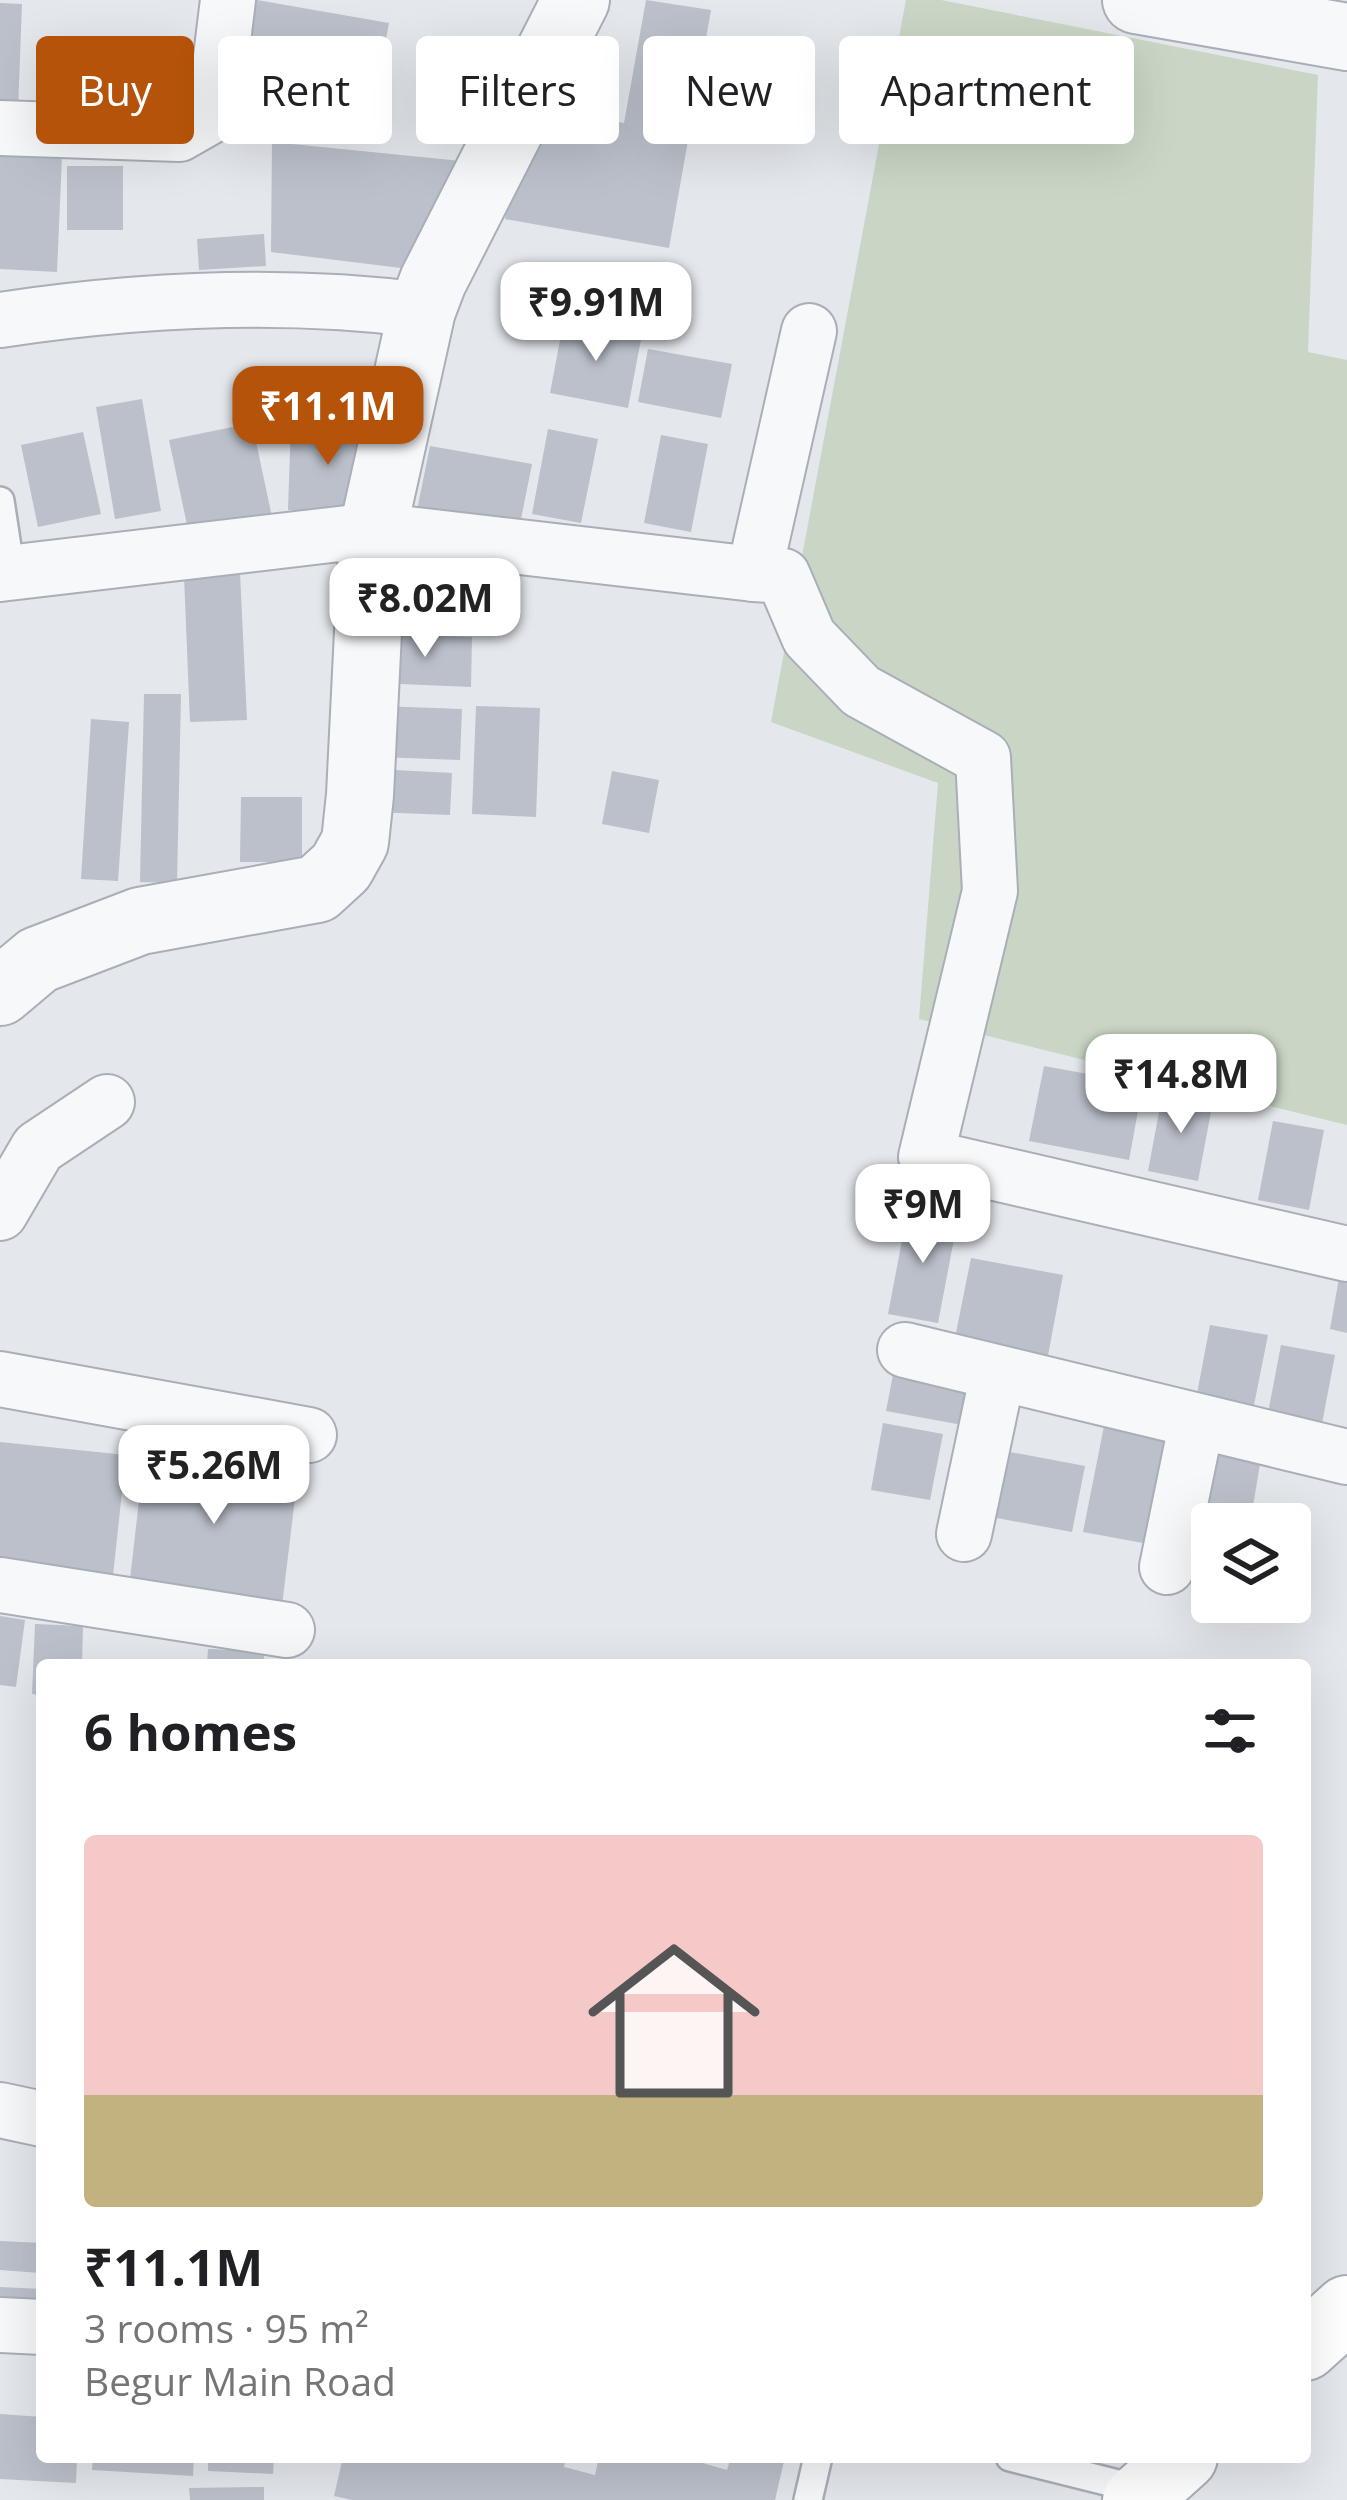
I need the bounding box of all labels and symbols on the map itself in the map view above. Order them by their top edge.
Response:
pin: ₹9.91M [498,262,694,364]
pin: ₹11.1M [230,366,426,468]
pin: ₹8.02M [327,558,523,660]
pin: ₹14.8M [1083,1034,1279,1136]
pin: ₹9M [865,1164,981,1266]
pin: ₹5.26M [116,1425,312,1527]

